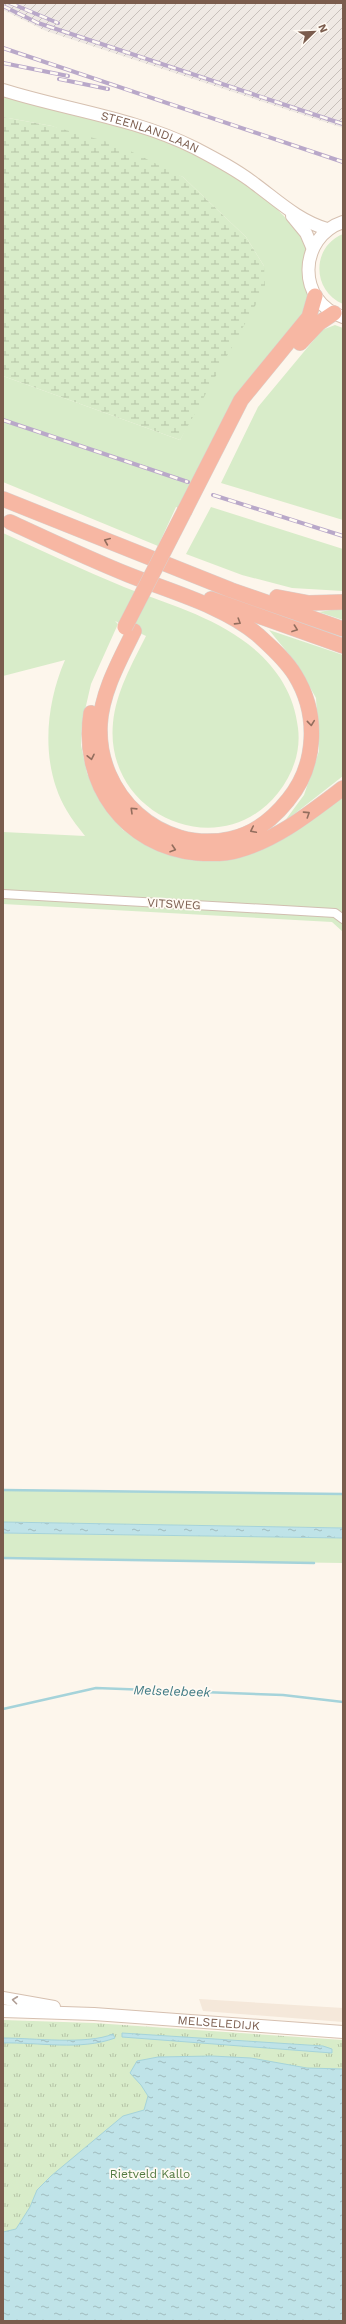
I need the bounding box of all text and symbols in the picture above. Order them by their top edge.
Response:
north arrow [294,12,334,52]
text: N [315,22,330,35]
street label: STEENLANDLAAN [99,109,201,156]
one-way arrow [104,538,112,546]
one-way arrow [234,617,241,625]
one-way arrow [292,625,299,633]
one-way arrow [306,720,315,726]
one-way arrow [87,754,95,760]
one-way arrow [130,808,138,815]
one-way arrow [303,811,310,819]
one-way arrow [249,825,257,833]
one-way arrow [169,844,176,853]
street label: VITSWEG [147,896,201,912]
water label: Melselebeek [133,1682,212,1700]
one-way arrow [12,1996,18,2005]
street label: MELSELEDIJK [177,2013,260,2033]
park label: Rietveld Kallo [110,2167,190,2181]

